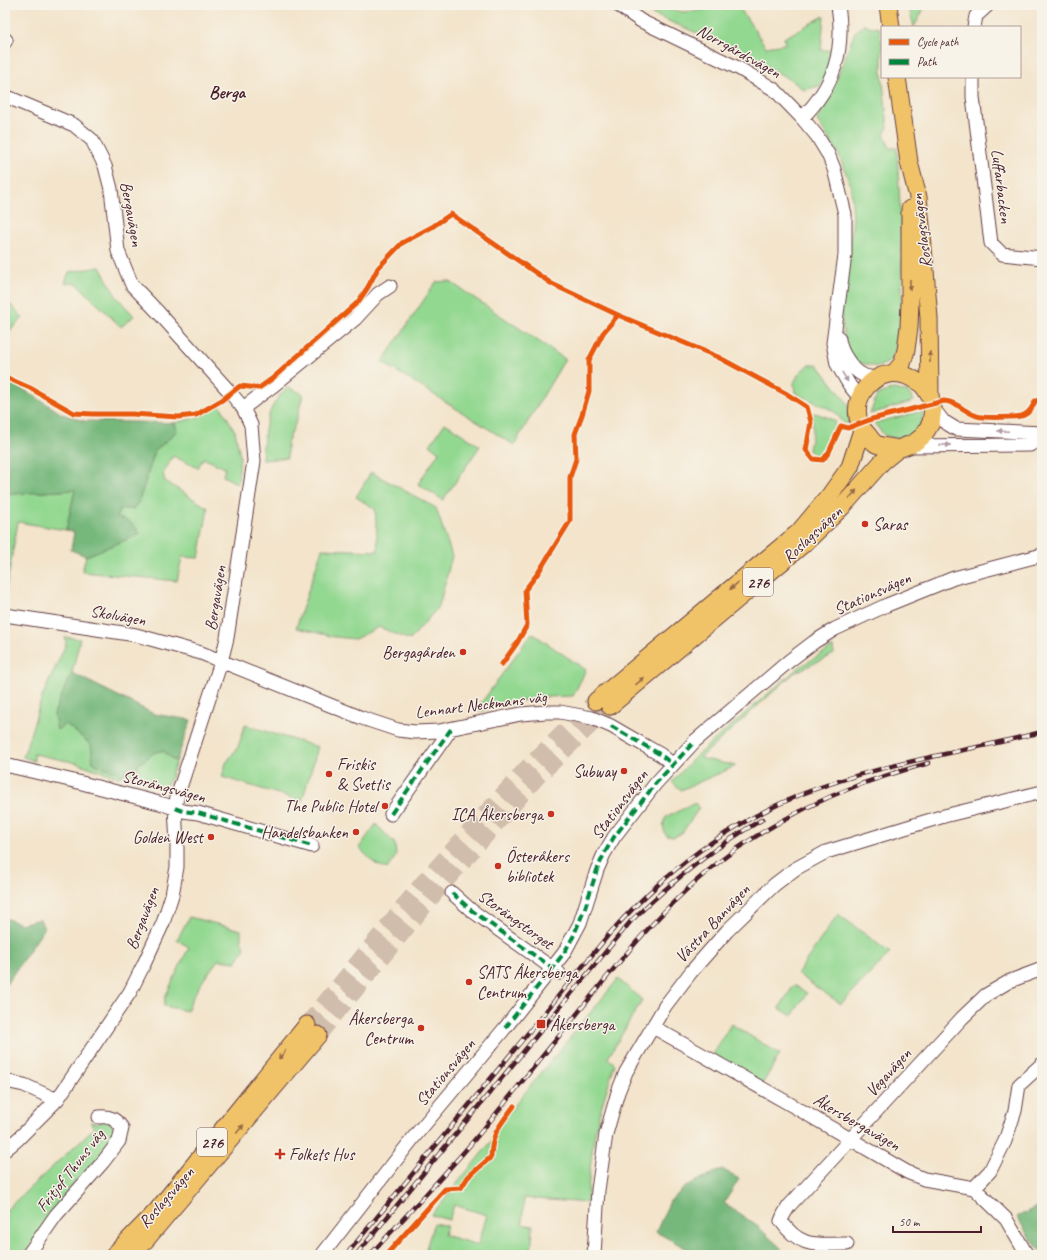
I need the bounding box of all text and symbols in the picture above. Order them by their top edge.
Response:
street label: Norrgårdsvägen [693,20,785,83]
legend [881,26,1021,78]
text: Cycle path [917,34,959,50]
text: Path [917,54,937,70]
district label: Berga [209,81,247,103]
street label: Luffarbacken [987,148,1017,225]
street label: Bergavägen [115,180,148,249]
street label: Roslagsvägen [906,192,936,269]
one-way arrow [907,279,913,292]
one-way arrow [927,350,933,363]
one-way arrow [841,372,849,382]
one-way arrow [997,427,1009,434]
one-way arrow [939,442,951,449]
one-way arrow [849,489,858,499]
street label: Roslagsvägen [778,501,847,567]
place label: Saras [873,514,908,535]
marker: Saras [860,519,870,529]
street label: Bergavägen [200,564,231,632]
street label: Stationsvägen [830,567,914,620]
road number: 276 [743,568,773,596]
one-way arrow [728,582,739,591]
street label: Skolvägen [89,600,148,631]
place label: Bergagården [382,642,456,663]
marker: Bergagården [458,647,468,657]
one-way arrow [634,677,645,686]
street label: Lennart Neckmans väg [414,686,549,723]
place label: Friskis & Svettis [337,754,392,795]
place label: Subway [573,761,617,782]
street label: Storängsvägen [120,765,208,808]
street label: Stationsvägen [586,765,653,843]
marker: Subway [619,766,629,776]
marker: Friskis & Svettis [324,769,334,779]
place label: The Public Hotel [284,796,380,817]
marker: The Public Hotel [380,801,390,811]
place label: ICA Åkersberga [451,804,545,825]
marker: ICA Åkersberga [546,809,556,819]
place label: Handelsbanken [261,822,348,843]
place label: Golden West [133,827,205,848]
marker: Handelsbanken [351,827,361,837]
marker: Golden West [206,832,216,842]
place label: Österåkers bibliotek [506,846,571,887]
marker: Österåkers bibliotek [493,861,503,871]
street label: Västra Banvägen [670,879,755,967]
street label: Bergavägen [121,883,164,953]
street label: Storängstorget [474,885,559,955]
place label: SATS Åkersberga Centrum [477,962,580,1003]
marker: SATS Åkersberga Centrum [464,977,474,987]
place label: Åkersberga Centrum [349,1008,415,1049]
place label: Åkersberga [550,1014,616,1035]
marker: Åkersberga [535,1018,547,1030]
marker: Åkersberga Centrum [416,1023,426,1033]
street label: Stationsvägen [411,1034,480,1111]
street label: Vegavägen [861,1043,916,1101]
one-way arrow [278,1050,287,1061]
street label: Åkersbergavägen [810,1089,904,1156]
street label: Fritjof Thuns väg [31,1124,110,1216]
one-way arrow [235,1124,244,1134]
road number: 276 [197,1128,227,1156]
place label: Folkets Hus [289,1144,355,1165]
marker: Folkets Hus [274,1148,286,1160]
street label: Roslagsvägen [134,1162,199,1232]
scale bar [893,1208,981,1234]
text: 50 m [899,1214,921,1230]

